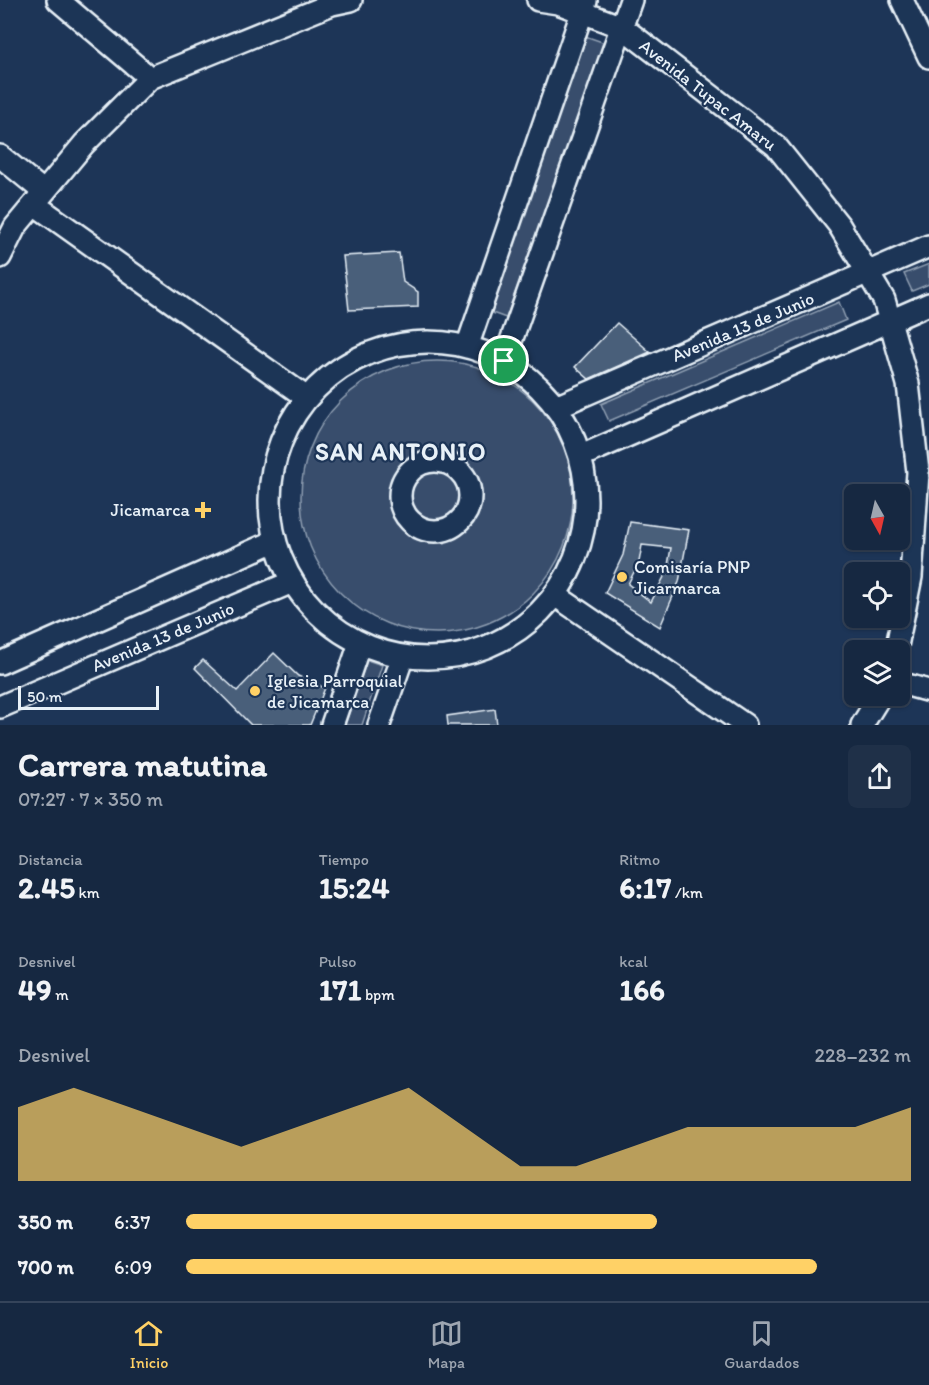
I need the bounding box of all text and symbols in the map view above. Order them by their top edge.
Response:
street label: Avenida Tupac Amaru [635,35,781,155]
street label: Avenida 13 de Junio [669,287,817,367]
pin [478,335,529,386]
icon: arrive [487,344,520,377]
district label: SAN ANTONIO [315,437,487,466]
north arrow [844,484,910,550]
map controls [844,484,910,706]
place label: Jicamarca [110,499,191,521]
marker: Jicamarca [194,501,212,519]
place label: Comisaría PNP Jicarmarca [634,556,750,599]
button: locate [844,562,910,628]
marker: Comisaría PNP Jicarmarca [615,570,629,584]
street label: Avenida 13 de Junio [89,597,237,677]
button: layers [844,640,910,706]
place label: Iglesia Parroquial de Jicamarca [267,670,403,713]
scale bar [18,683,159,710]
marker: Iglesia Parroquial de Jicamarca [248,684,262,698]
text: 50 m [27,687,62,706]
text: Carrera matutina [18,745,267,784]
button: share [848,745,911,808]
text: 07:27 · 7 × 350 m [18,787,163,811]
text: Distancia [18,850,83,869]
text: Tiempo [319,850,369,869]
text: Ritmo [619,850,660,869]
text: 2.45 [18,869,75,906]
text: 15:24 [319,869,390,906]
text: 6:17 [619,869,671,906]
text: km [75,883,100,902]
text: /km [671,883,703,902]
text: Desnivel [18,952,76,971]
text: Pulso [319,952,356,971]
text: kcal [619,952,648,971]
text: 49 [18,971,52,1008]
text: 171 [319,971,361,1008]
text: 166 [619,971,665,1008]
text: m [52,985,69,1004]
text: bpm [361,985,395,1004]
text: Desnivel [18,1043,90,1067]
text: 228–232 m [815,1043,911,1067]
text: 350 m [18,1210,73,1234]
text: 6:37 [114,1210,150,1234]
text: 700 m [18,1255,74,1279]
text: 6:09 [114,1255,152,1279]
tab: Inicio [130,1317,168,1372]
tab: Mapa [428,1317,465,1372]
tab: Guardados [724,1317,799,1372]

